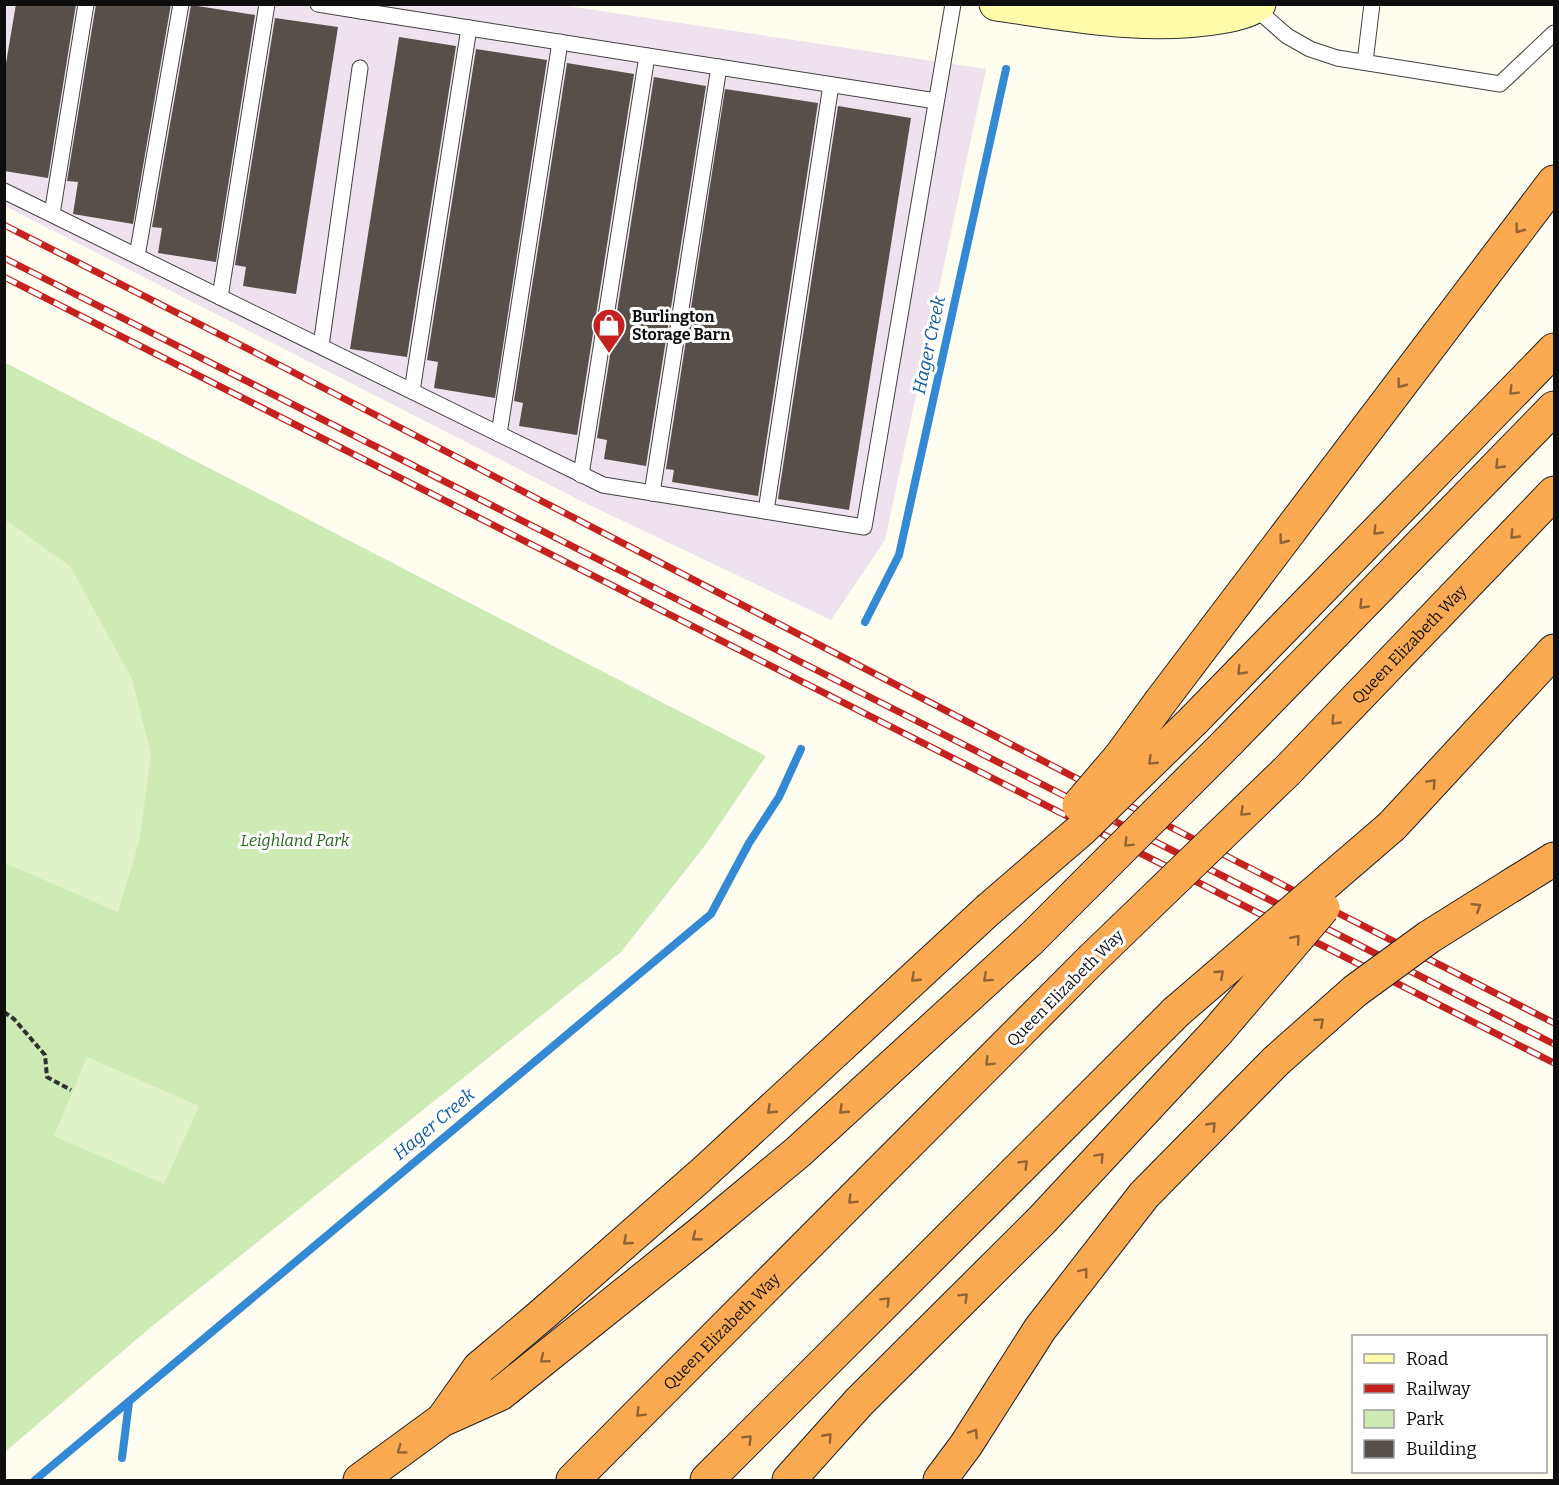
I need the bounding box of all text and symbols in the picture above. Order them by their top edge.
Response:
one-way arrow [1515,222,1526,233]
water label: Hager Creek [908,294,950,396]
shop icon: Burlington Storage Barn [591,307,627,354]
place label: Burlington Storage Barn [632,307,731,344]
one-way arrow [1397,378,1408,389]
one-way arrow [1510,384,1521,395]
one-way arrow [1495,459,1506,469]
one-way arrow [1373,524,1384,534]
one-way arrow [1510,528,1521,539]
one-way arrow [1280,533,1291,544]
street label: Queen Elizabeth Way [1348,580,1471,707]
one-way arrow [1359,597,1370,608]
one-way arrow [1238,663,1249,674]
one-way arrow [1331,714,1342,724]
one-way arrow [1148,753,1159,764]
one-way arrow [1425,780,1436,790]
one-way arrow [1241,805,1251,816]
park label: Leighland Park [241,831,350,850]
one-way arrow [1124,835,1135,846]
one-way arrow [1471,903,1481,915]
street label: Queen Elizabeth Way [1003,925,1128,1050]
one-way arrow [1288,935,1299,946]
one-way arrow [1213,970,1224,981]
one-way arrow [911,971,921,982]
one-way arrow [984,971,994,982]
one-way arrow [1313,1018,1323,1029]
one-way arrow [986,1055,997,1066]
water label: Hager Creek [389,1083,479,1164]
one-way arrow [768,1103,778,1114]
one-way arrow [840,1103,850,1114]
one-way arrow [1205,1122,1216,1132]
one-way arrow [1093,1154,1104,1164]
one-way arrow [1017,1160,1028,1171]
one-way arrow [848,1193,859,1204]
one-way arrow [692,1230,703,1241]
one-way arrow [623,1234,634,1245]
street label: Queen Elizabeth Way [659,1268,784,1394]
one-way arrow [1077,1268,1088,1279]
one-way arrow [957,1294,968,1305]
one-way arrow [879,1298,890,1309]
legend [1352,1335,1547,1473]
text: Road [1406,1348,1449,1370]
one-way arrow [539,1351,550,1362]
text: Railway [1406,1378,1471,1400]
one-way arrow [636,1406,647,1417]
text: Park [1406,1408,1445,1430]
one-way arrow [966,1428,977,1439]
one-way arrow [821,1433,832,1444]
one-way arrow [741,1436,752,1447]
text: Building [1406,1438,1477,1460]
one-way arrow [396,1443,407,1454]

